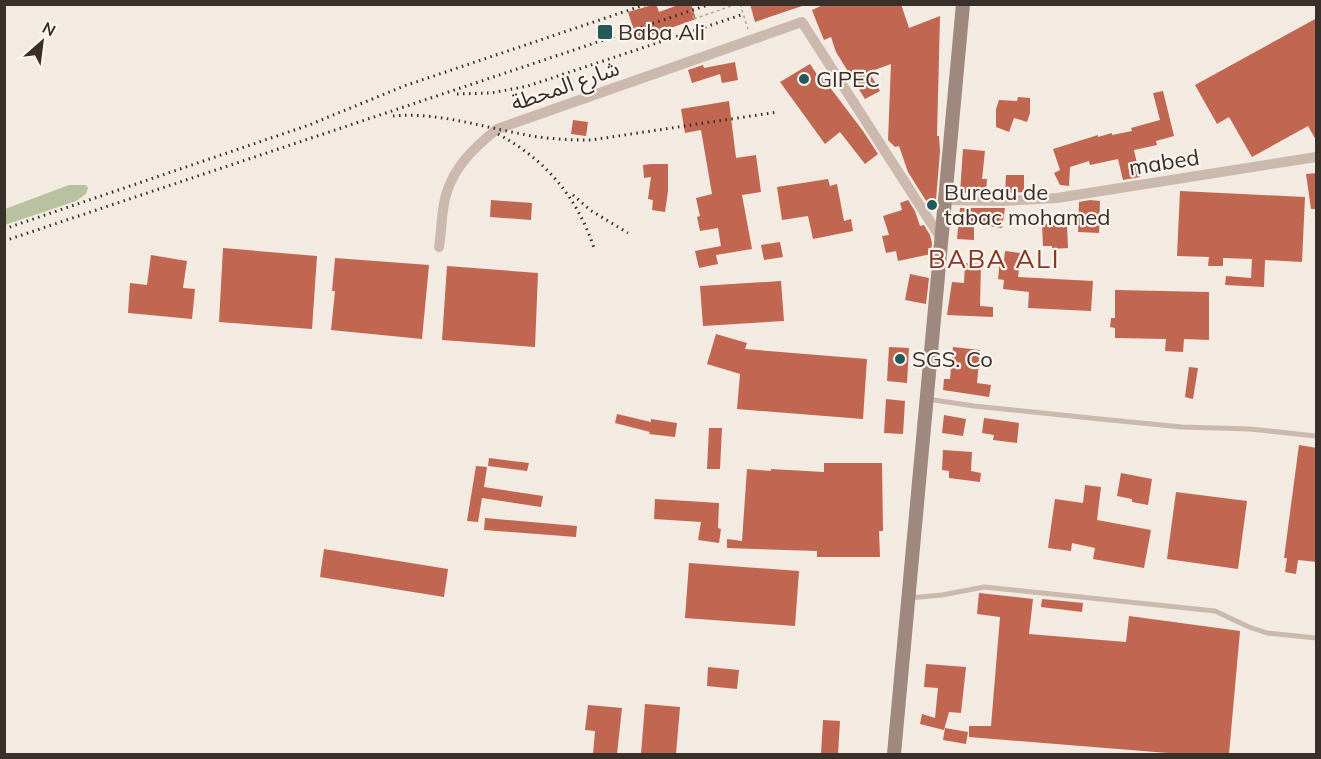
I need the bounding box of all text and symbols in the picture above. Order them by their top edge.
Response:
north arrow [12,12,72,72]
text: N [39,17,59,40]
place label: Baba Ali [618,18,705,46]
marker: Baba Ali [596,23,614,41]
street label: شارع المحطة [507,53,624,119]
place label: GIPEC [816,65,880,93]
marker: GIPEC [797,72,811,86]
street label: mabed [1127,143,1201,181]
place label: Bureau de tabac mohamed [944,178,1110,231]
marker: Bureau de tabac mohamed [925,198,939,212]
district label: BABA ALI [928,242,1060,275]
place label: SGS. Co [912,345,993,373]
marker: SGS. Co [893,352,907,366]

